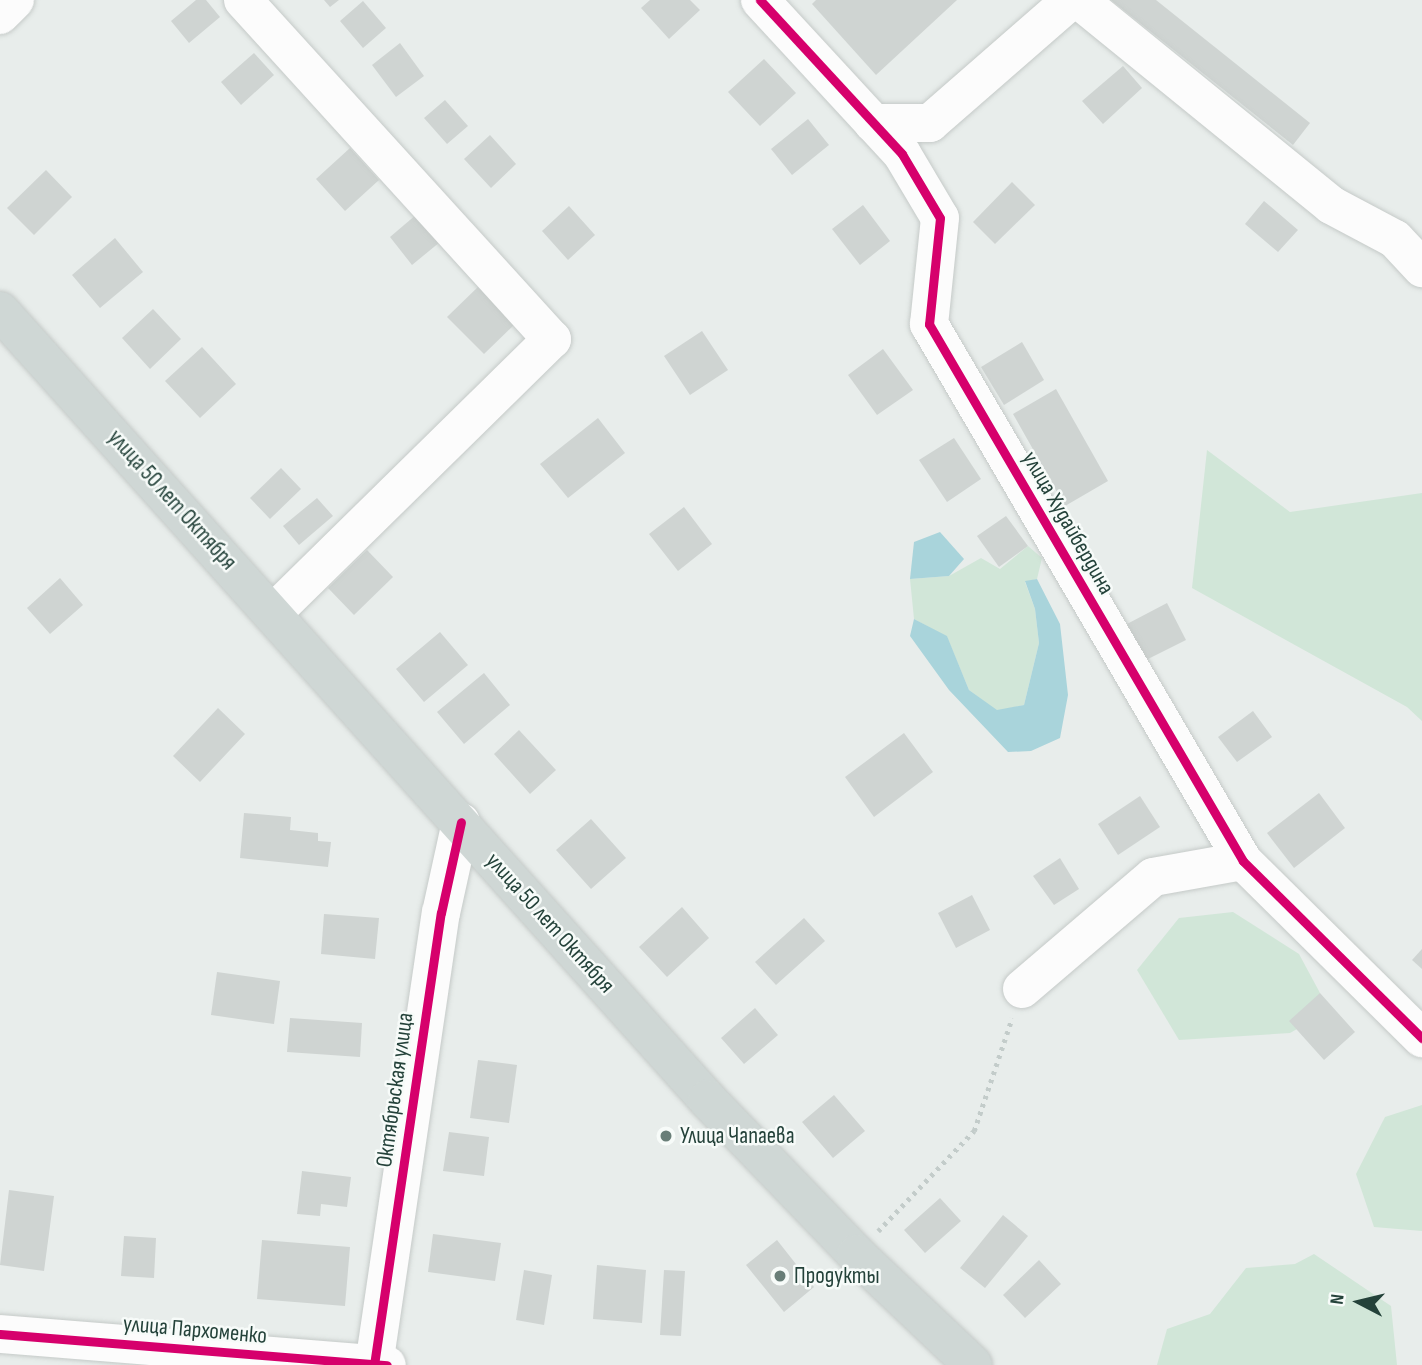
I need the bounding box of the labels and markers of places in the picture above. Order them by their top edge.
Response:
place label: Улица Чапаева [680,1122,795,1150]
marker: Улица Чапаева [658,1128,674,1144]
place label: Продукты [794,1262,880,1290]
marker: Продукты [772,1268,788,1284]

